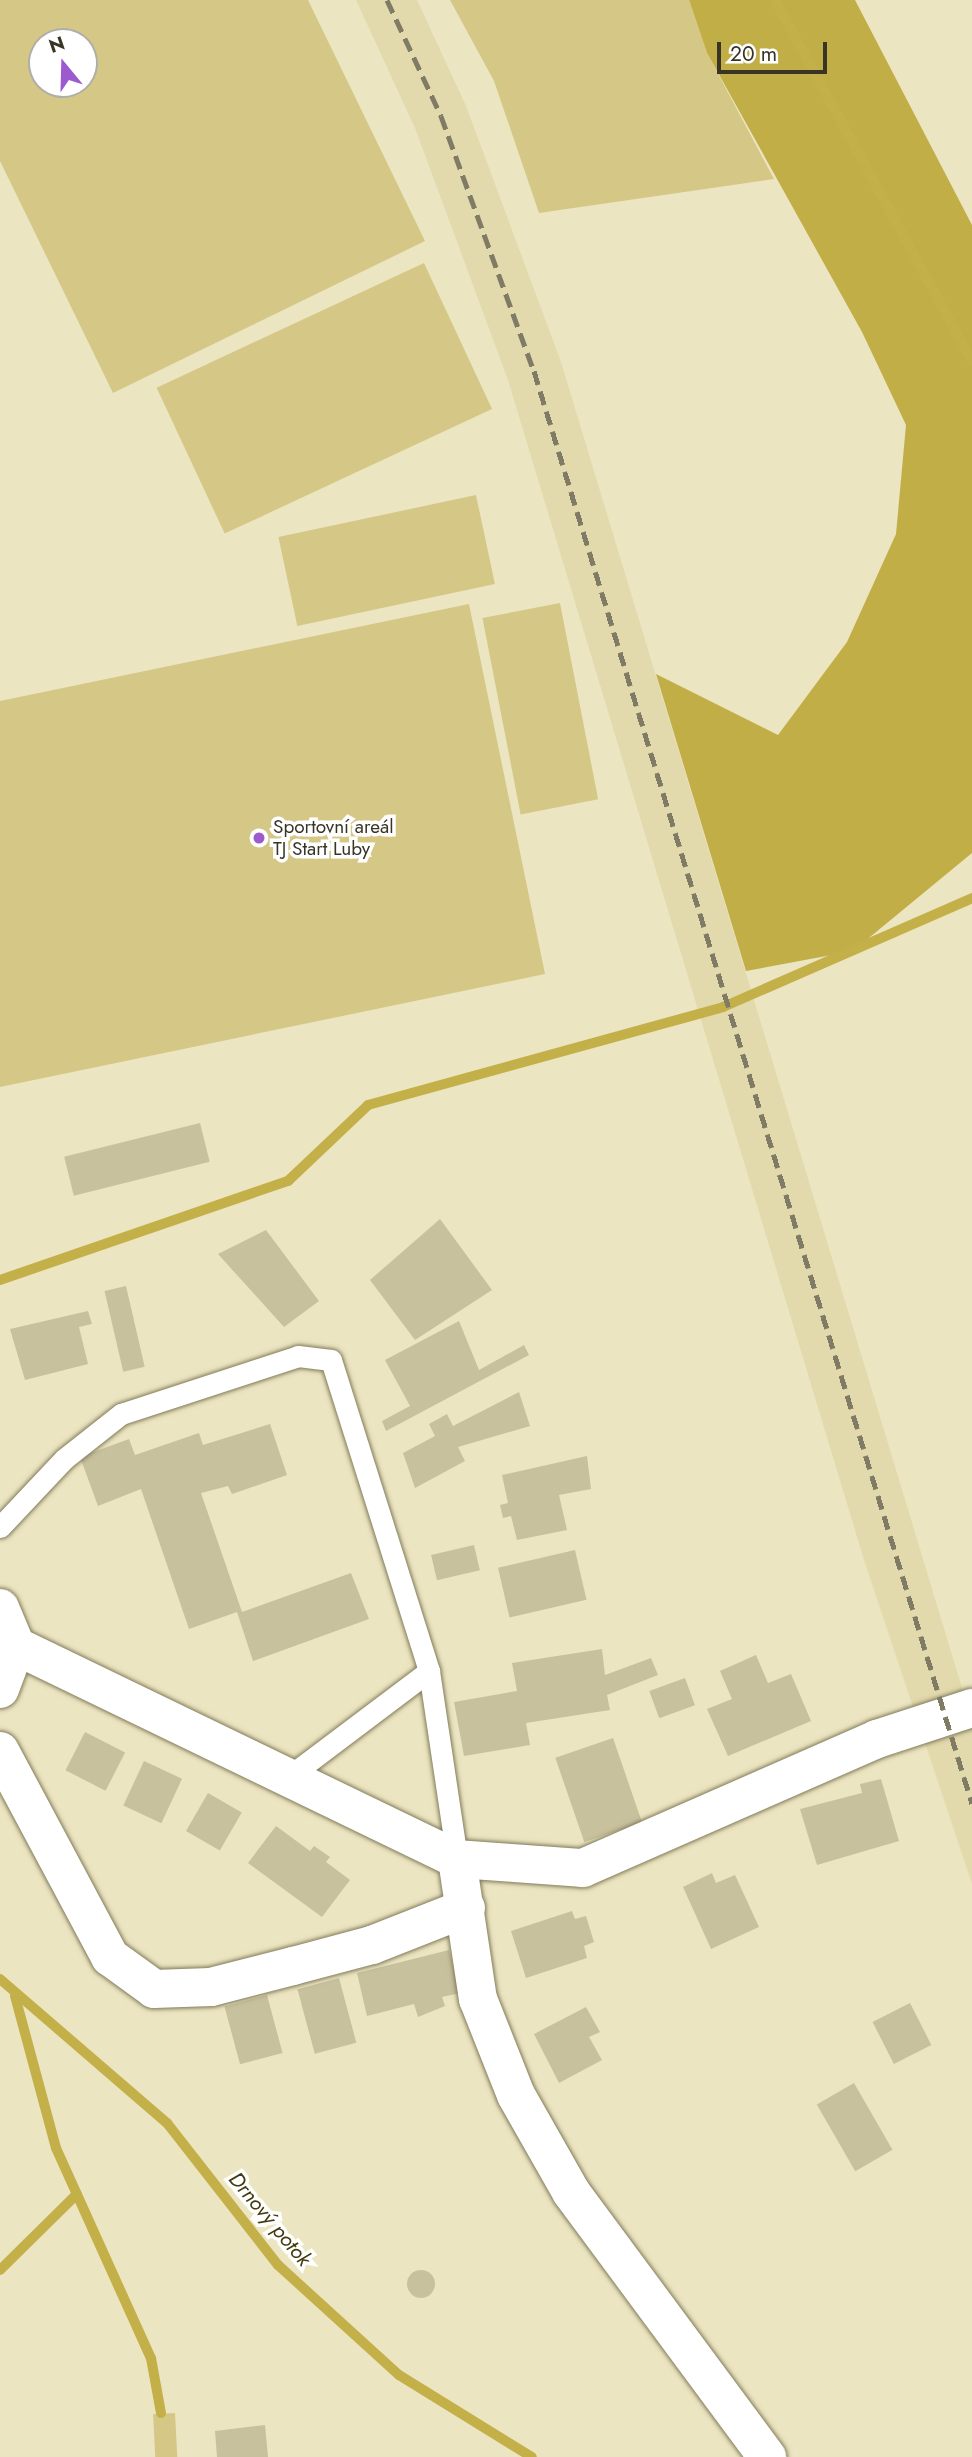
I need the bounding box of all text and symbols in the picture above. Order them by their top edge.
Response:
north arrow [28,28,98,98]
scale bar [720,28,830,72]
text: N [45,29,68,60]
text: 20 m [730,39,777,69]
place label: Sportovní areál TJ Start Luby [273,816,393,860]
marker: Sportovní areál TJ Start Luby [251,830,267,846]
water label: Drnový potok [223,2167,317,2271]

